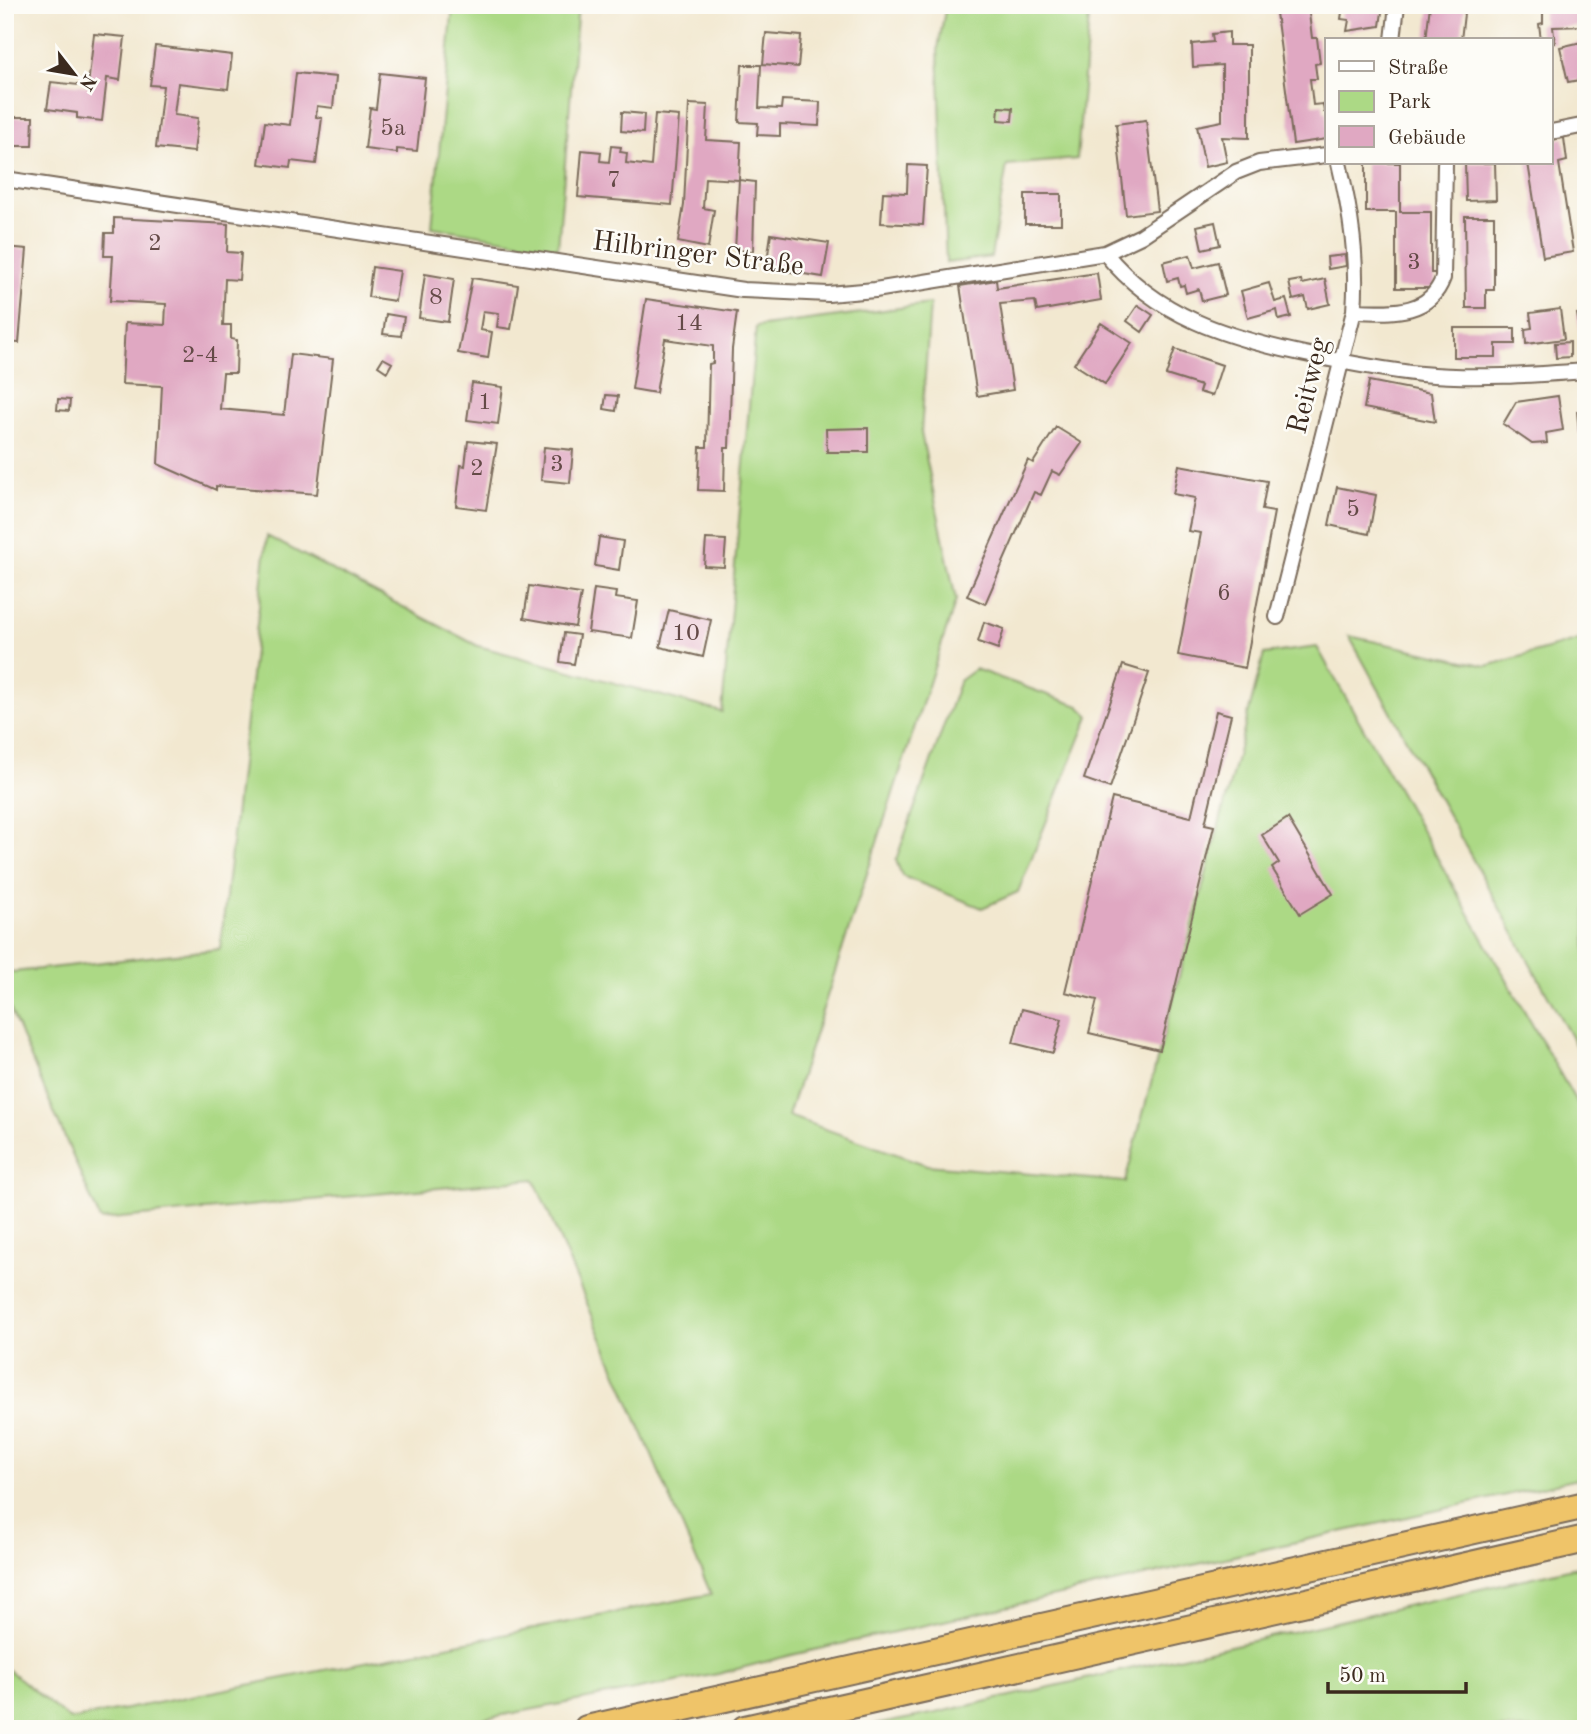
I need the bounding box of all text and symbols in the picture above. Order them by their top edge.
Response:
north arrow [38,38,108,108]
legend [1325,38,1552,164]
text: Straße [1388,58,1448,79]
text: N [74,70,98,93]
text: Park [1388,92,1431,113]
house number: 5a [380,117,406,141]
text: Gebäude [1388,128,1466,149]
house number: 7 [607,169,621,193]
street label: Hilbringer Straße [591,228,805,282]
house number: 2 [148,232,162,256]
house number: 3 [1407,251,1421,275]
house number: 8 [429,286,443,310]
house number: 14 [675,312,703,336]
street label: Reitweg [1284,335,1336,437]
house number: 2-4 [182,344,218,368]
house number: 1 [478,391,492,415]
house number: 3 [550,453,564,477]
house number: 2 [470,457,484,481]
house number: 5 [1346,498,1360,522]
house number: 6 [1217,582,1231,606]
house number: 10 [672,622,700,646]
scale bar [1328,1650,1467,1694]
text: 50 m [1339,1666,1386,1687]

